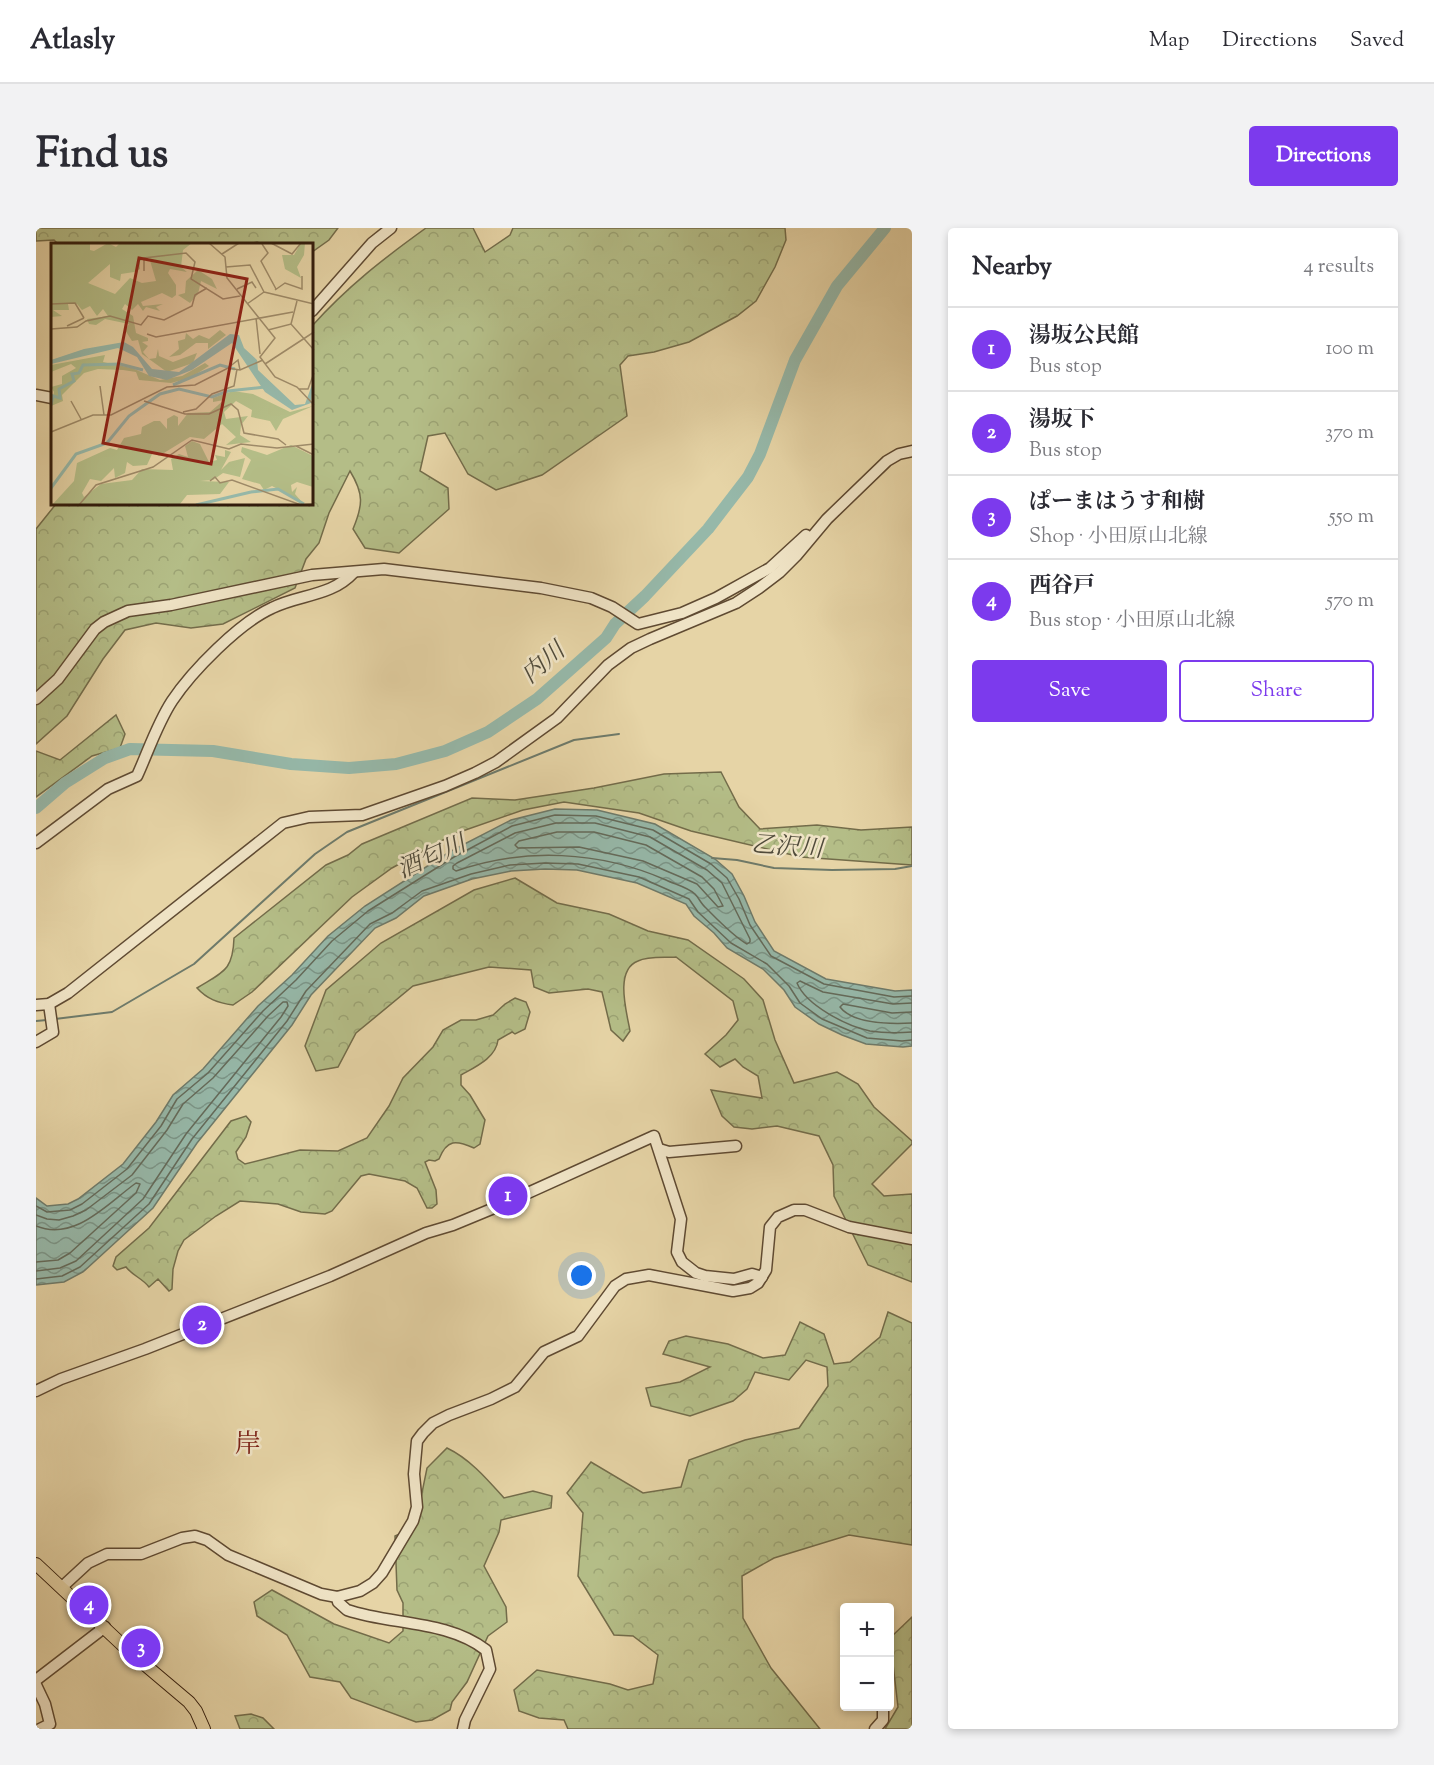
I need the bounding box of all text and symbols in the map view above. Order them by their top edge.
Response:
text: Atlasly [30,21,115,61]
text: Map [1149,26,1189,56]
text: Directions [1222,26,1317,56]
text: Saved [1350,26,1404,56]
text: Find us [36,126,168,186]
button: Directions [1249,126,1398,186]
inset map [51,243,314,506]
text: Nearby [972,249,1052,286]
text: 4 results [1303,253,1374,282]
text: 湯坂公民館 [1029,321,1139,353]
text: 1 [988,335,995,364]
text: 100 m [1325,335,1374,364]
text: Bus stop [1029,353,1102,382]
text: 湯坂下 [1029,405,1095,437]
text: 2 [987,419,996,448]
text: 370 m [1325,419,1374,448]
text: Bus stop [1029,437,1102,466]
text: ぱーまはうす和樹 [1029,487,1205,519]
text: 3 [987,503,996,532]
text: 550 m [1329,503,1374,532]
text: Shop · 小田原山北線 [1029,523,1208,552]
text: 西谷戸 [1029,571,1095,603]
text: 4 [986,587,997,616]
text: 570 m [1326,587,1374,616]
text: Bus stop · 小田原山北線 [1029,607,1235,636]
water label: 内川 [515,633,576,693]
button: Save [972,660,1167,722]
button: Share [1179,660,1374,722]
water label: 酒匂川 [392,827,475,888]
water label: 乙沢川 [750,829,827,868]
pin: 1 [488,1174,528,1218]
your location [567,1261,596,1290]
pin: 2 [182,1302,222,1348]
district label: 岸 [235,1427,261,1464]
pin: 4 [70,1582,108,1628]
map controls [840,1603,894,1711]
button: + [840,1603,894,1657]
pin: 3 [122,1626,160,1670]
button: − [840,1657,894,1711]

